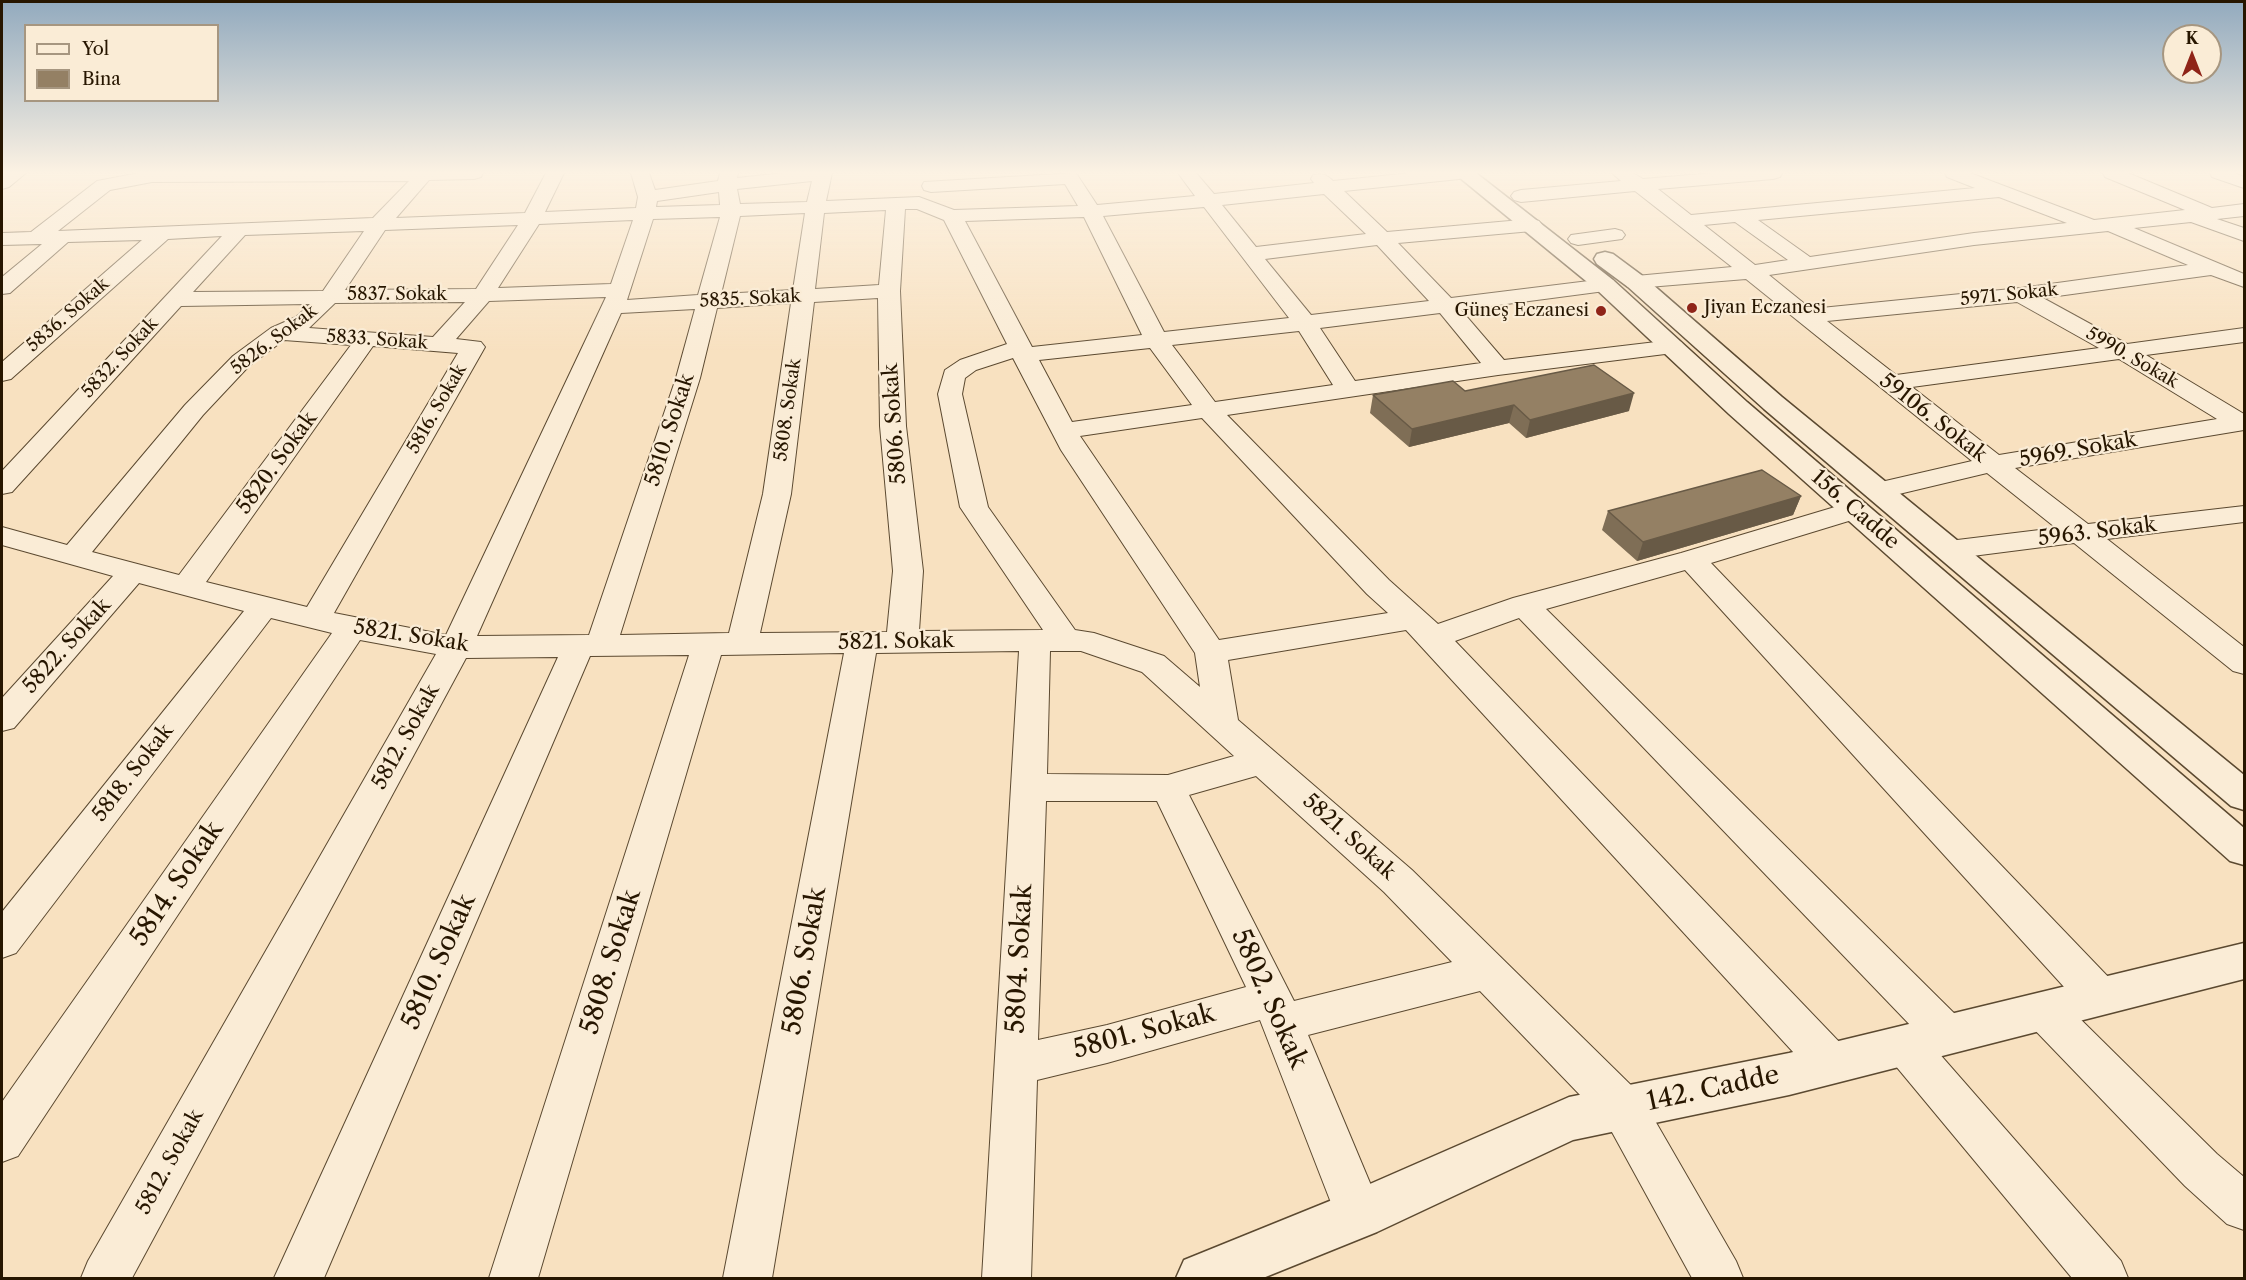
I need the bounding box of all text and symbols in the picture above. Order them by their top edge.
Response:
legend [24,24,219,102]
north arrow [2162,24,2222,84]
text: K [2186,28,2198,48]
text: Yol [82,38,109,60]
text: Bina [82,68,121,90]
street label: 5836. Sokak [22,273,114,357]
street label: 5971. Sokak [1959,279,2059,311]
street label: 5837. Sokak [347,284,447,306]
street label: 5835. Sokak [699,286,801,312]
place label: Jiyan Eczanesi [1704,297,1826,319]
place label: Güneş Eczanesi [1454,300,1589,322]
street label: 5826. Sokak [227,301,321,379]
marker: Jiyan Eczanesi [1685,301,1699,315]
marker: Güneş Eczanesi [1594,304,1608,318]
street label: 5832. Sokak [77,313,163,403]
street label: 5990. Sokak [2082,323,2182,393]
street label: 5833. Sokak [326,326,428,354]
street label: 5808. Sokak [770,357,806,463]
street label: 5816. Sokak [403,360,471,458]
street label: 5806. Sokak [878,363,912,485]
street label: 59106. Sokak [1874,368,1992,468]
street label: 5810. Sokak [640,370,700,490]
street label: 5820. Sokak [231,407,323,519]
street label: 5969. Sokak [2017,427,2139,473]
street label: 156. Cadde [1806,465,1904,555]
street label: 5963. Sokak [2036,512,2158,552]
street label: 5822. Sokak [18,593,116,699]
street label: 5821. Sokak [352,614,470,658]
street label: 5821. Sokak [838,628,954,656]
street label: 5812. Sokak [367,680,445,794]
street label: 5818. Sokak [87,719,179,827]
street label: 5821. Sokak [1297,789,1401,885]
street label: 5814. Sokak [124,816,230,952]
street label: 5804. Sokak [1001,884,1039,1034]
street label: 5806. Sokak [777,885,833,1037]
street label: 5808. Sokak [574,886,648,1038]
street label: 5810. Sokak [395,889,483,1035]
street label: 5802. Sokak [1224,924,1314,1074]
street label: 5801. Sokak [1070,998,1218,1066]
street label: 142. Cadde [1644,1060,1782,1118]
street label: 5812. Sokak [131,1105,209,1219]

